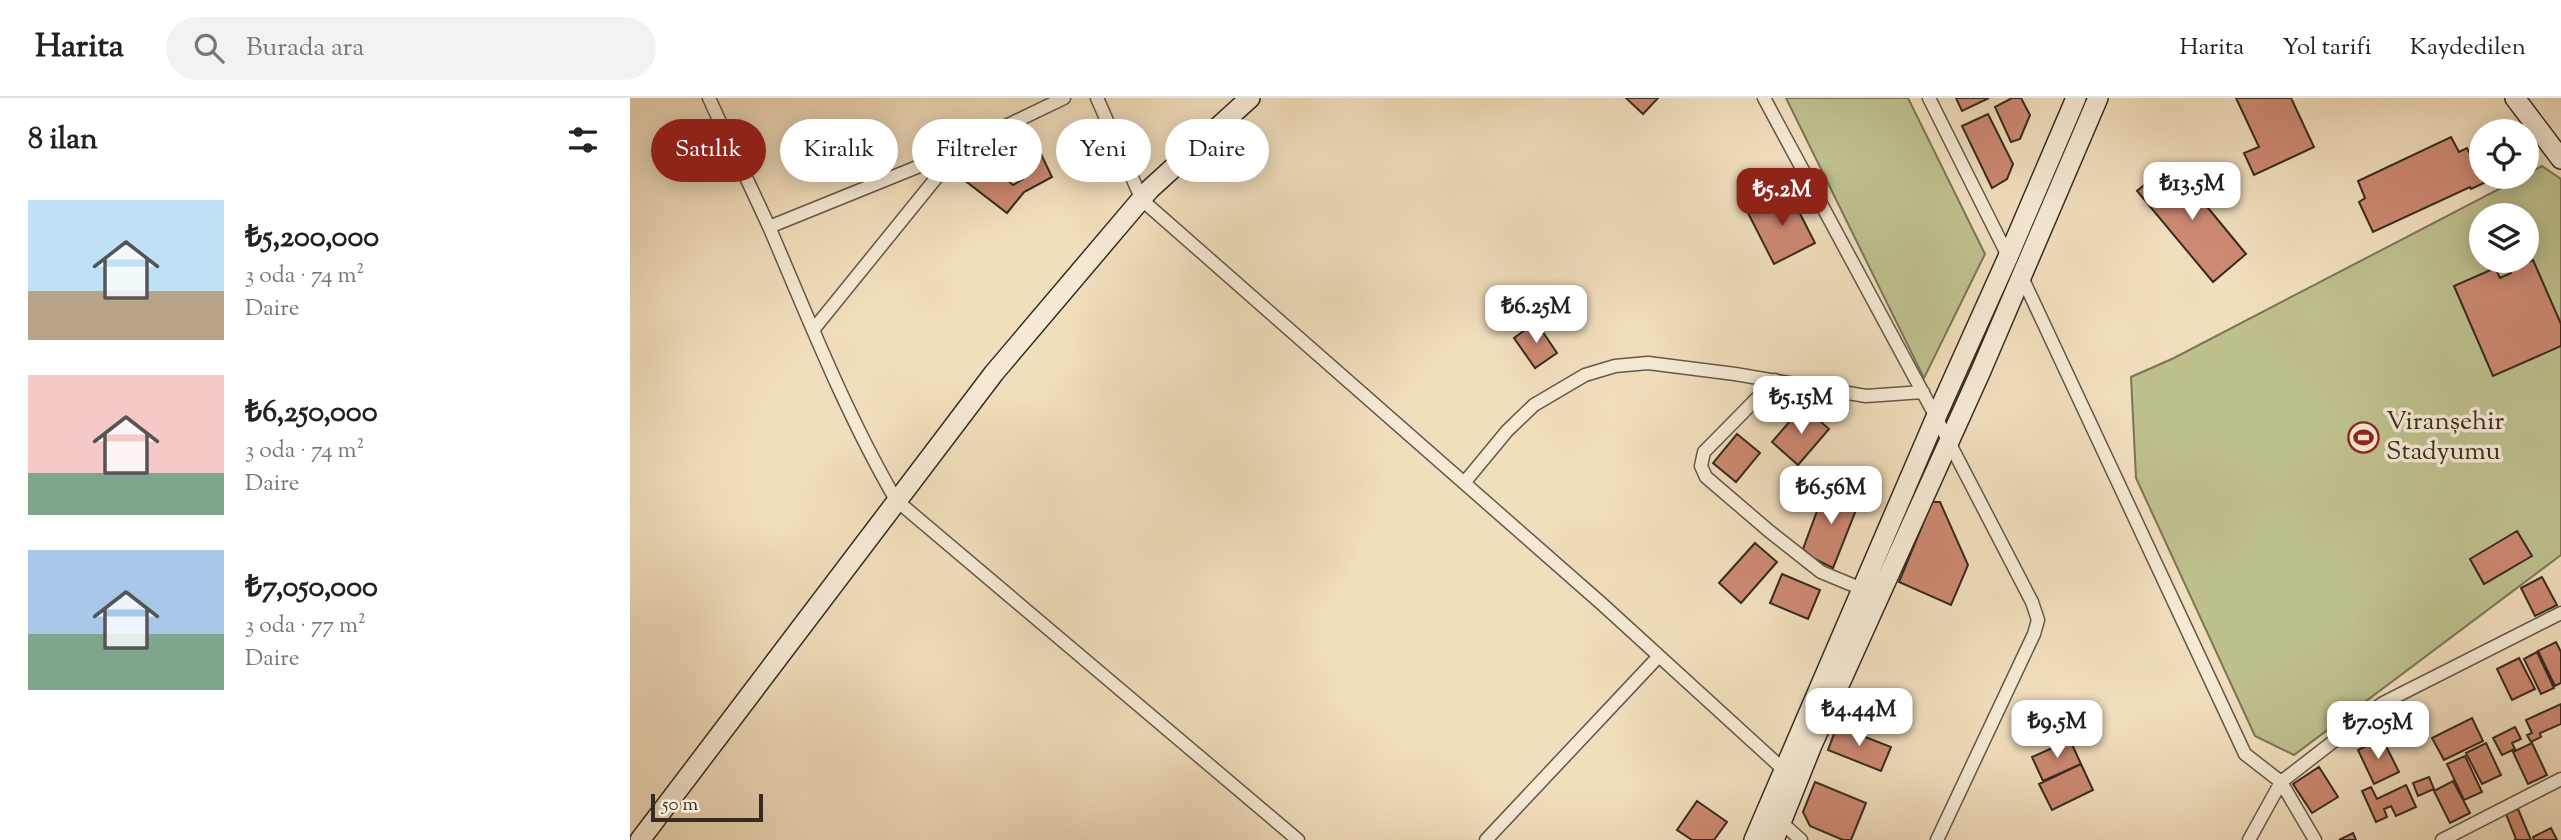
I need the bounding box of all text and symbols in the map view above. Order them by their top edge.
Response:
search box [166,17,656,80]
text: Harita [35,24,124,72]
icon: search [190,29,228,67]
text: Burada ara [246,30,364,67]
text: Harita [2180,31,2244,65]
text: Yol tarifi [2282,31,2372,65]
text: Kaydedilen [2410,31,2526,65]
text: 8 ilan [28,119,98,162]
chip: Satılık [651,119,766,182]
chip: Kiralık [780,119,898,182]
chip: Filtreler [912,119,1042,182]
chip: Yeni [1056,119,1151,182]
chip: Daire [1165,119,1269,182]
map controls [2469,119,2539,273]
button: locate [2469,119,2539,189]
icon: filters [564,121,602,159]
pin: ₺13.5M [2135,162,2249,222]
text: ₺13.5M [2159,168,2225,201]
pin: ₺5.2M [1733,169,1831,228]
text: ₺5.2M [1753,174,1811,207]
button: layers [2469,203,2539,273]
text: ₺5,200,000 [245,217,379,260]
icon: home [84,228,168,312]
text: 3 oda · 74 m² [245,260,364,293]
pin: ₺6.25M [1479,286,1593,345]
text: ₺6.25M [1501,291,1571,324]
text: Daire [245,293,300,326]
pin: ₺5.15M [1744,376,1858,436]
text: ₺5.15M [1769,382,1833,415]
text: ₺6,250,000 [245,392,378,435]
icon: home [84,403,168,487]
place label: Viranşehir Stadyumu [2386,404,2505,471]
sports icon: Viranşehir Stadyumu [2346,420,2380,454]
text: 3 oda · 74 m² [245,435,364,468]
pin: ₺6.56M [1774,466,1888,526]
text: Daire [245,468,300,501]
text: ₺6.56M [1796,472,1866,505]
text: ₺7,050,000 [245,567,378,610]
icon: home [84,578,168,662]
text: 3 oda · 77 m² [245,610,366,643]
text: Daire [245,643,300,676]
pin: ₺4.44M [1802,688,1916,748]
text: ₺4.44M [1822,694,1896,727]
pin: ₺9.5M [2008,700,2106,760]
pin: ₺7.05M [2321,702,2435,761]
text: ₺9.5M [2027,706,2087,739]
text: ₺7.05M [2343,707,2413,740]
scale bar [651,791,763,823]
text: 50 m [662,792,698,819]

